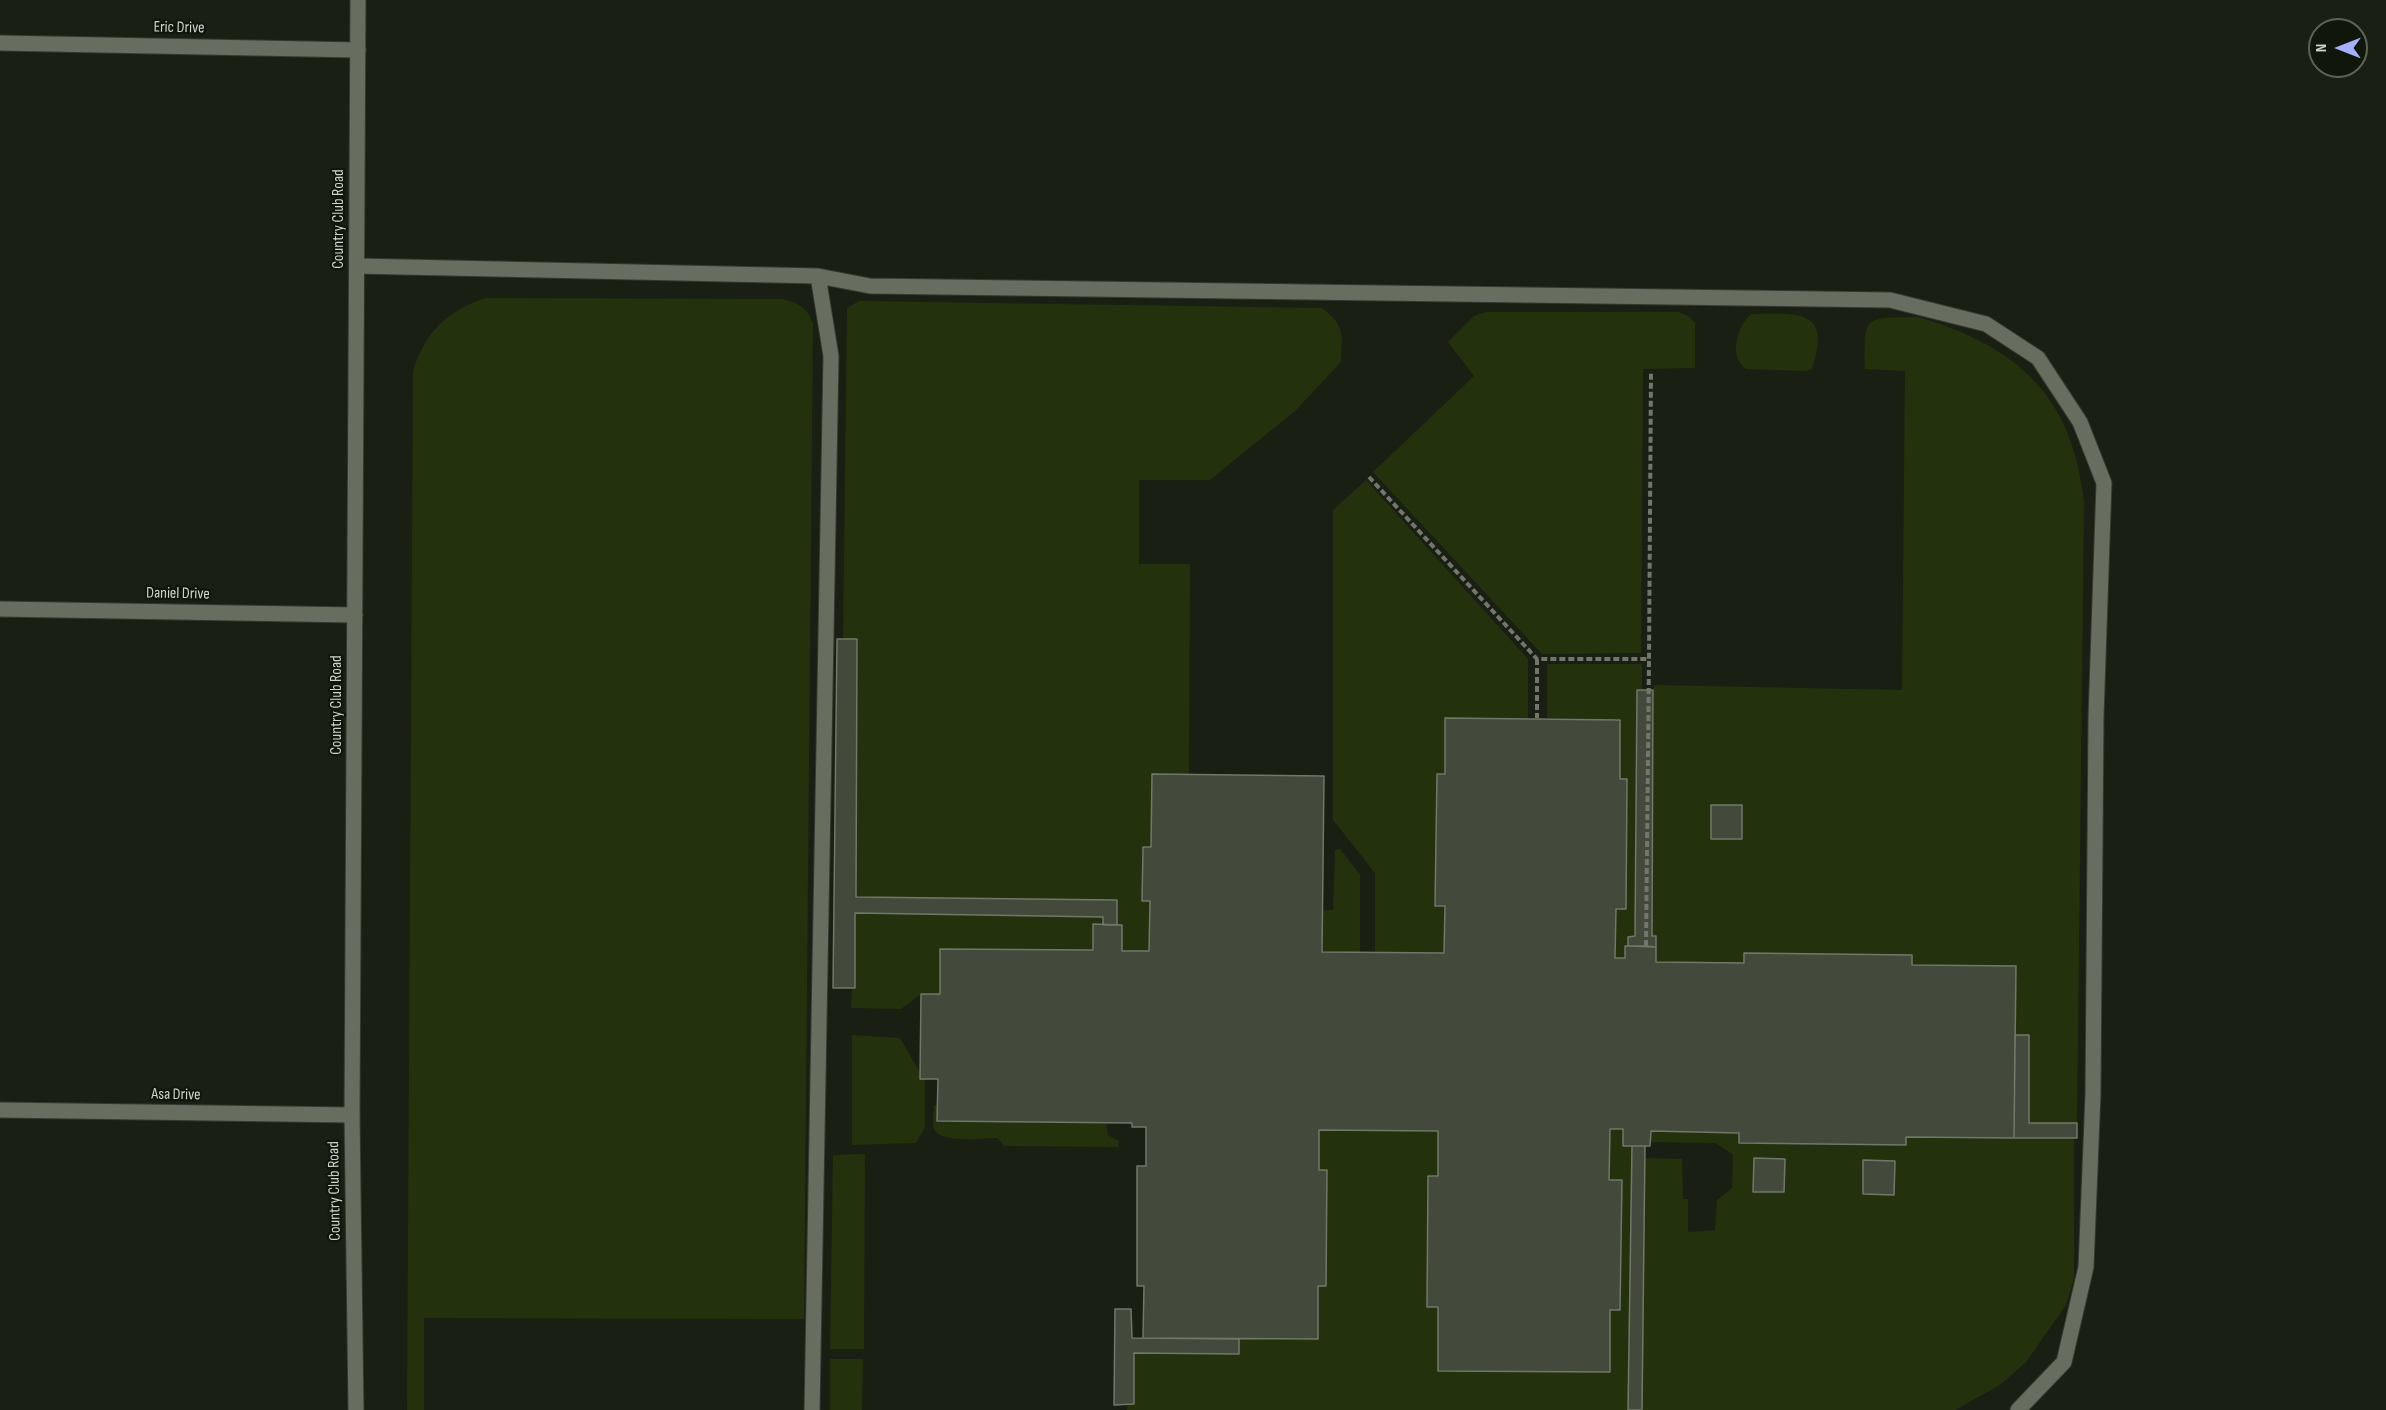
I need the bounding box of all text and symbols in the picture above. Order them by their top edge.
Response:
street label: Eric Drive [153,18,205,38]
north arrow [2308,18,2368,78]
text: N [2312,44,2331,52]
street label: Country Club Road [329,169,349,269]
street label: Daniel Drive [146,584,210,604]
street label: Country Club Road [327,655,347,755]
street label: Asa Drive [151,1085,201,1105]
street label: Country Club Road [325,1141,345,1241]

